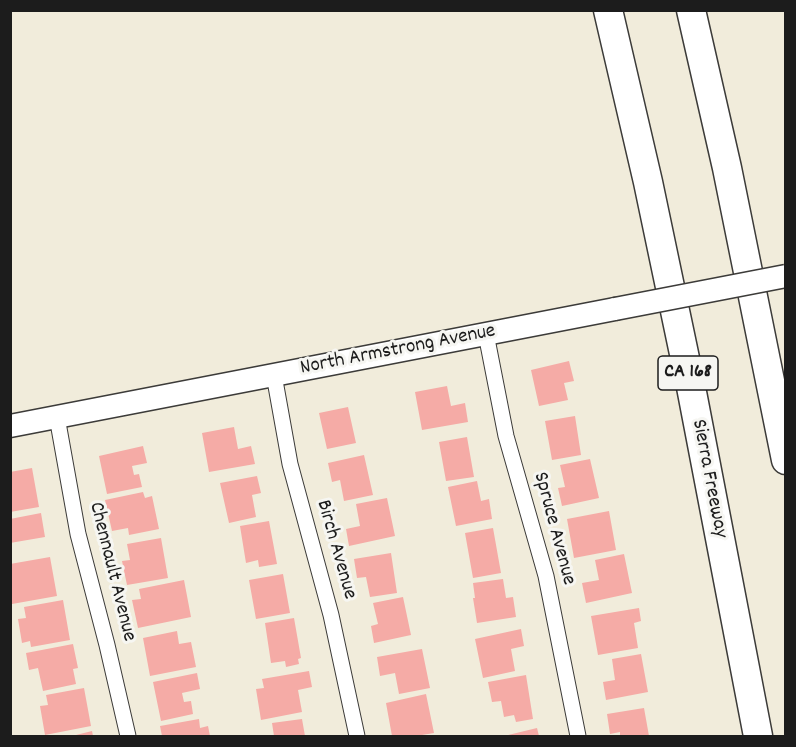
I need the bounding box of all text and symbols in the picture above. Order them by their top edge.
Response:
street label: North Armstrong Avenue [298,320,498,382]
road number: CA 168 [658,356,718,390]
street label: Sierra Freeway [684,418,732,540]
street label: Spruce Avenue [526,470,580,588]
street label: Birch Avenue [309,498,361,602]
street label: Chennault Avenue [82,500,140,644]

